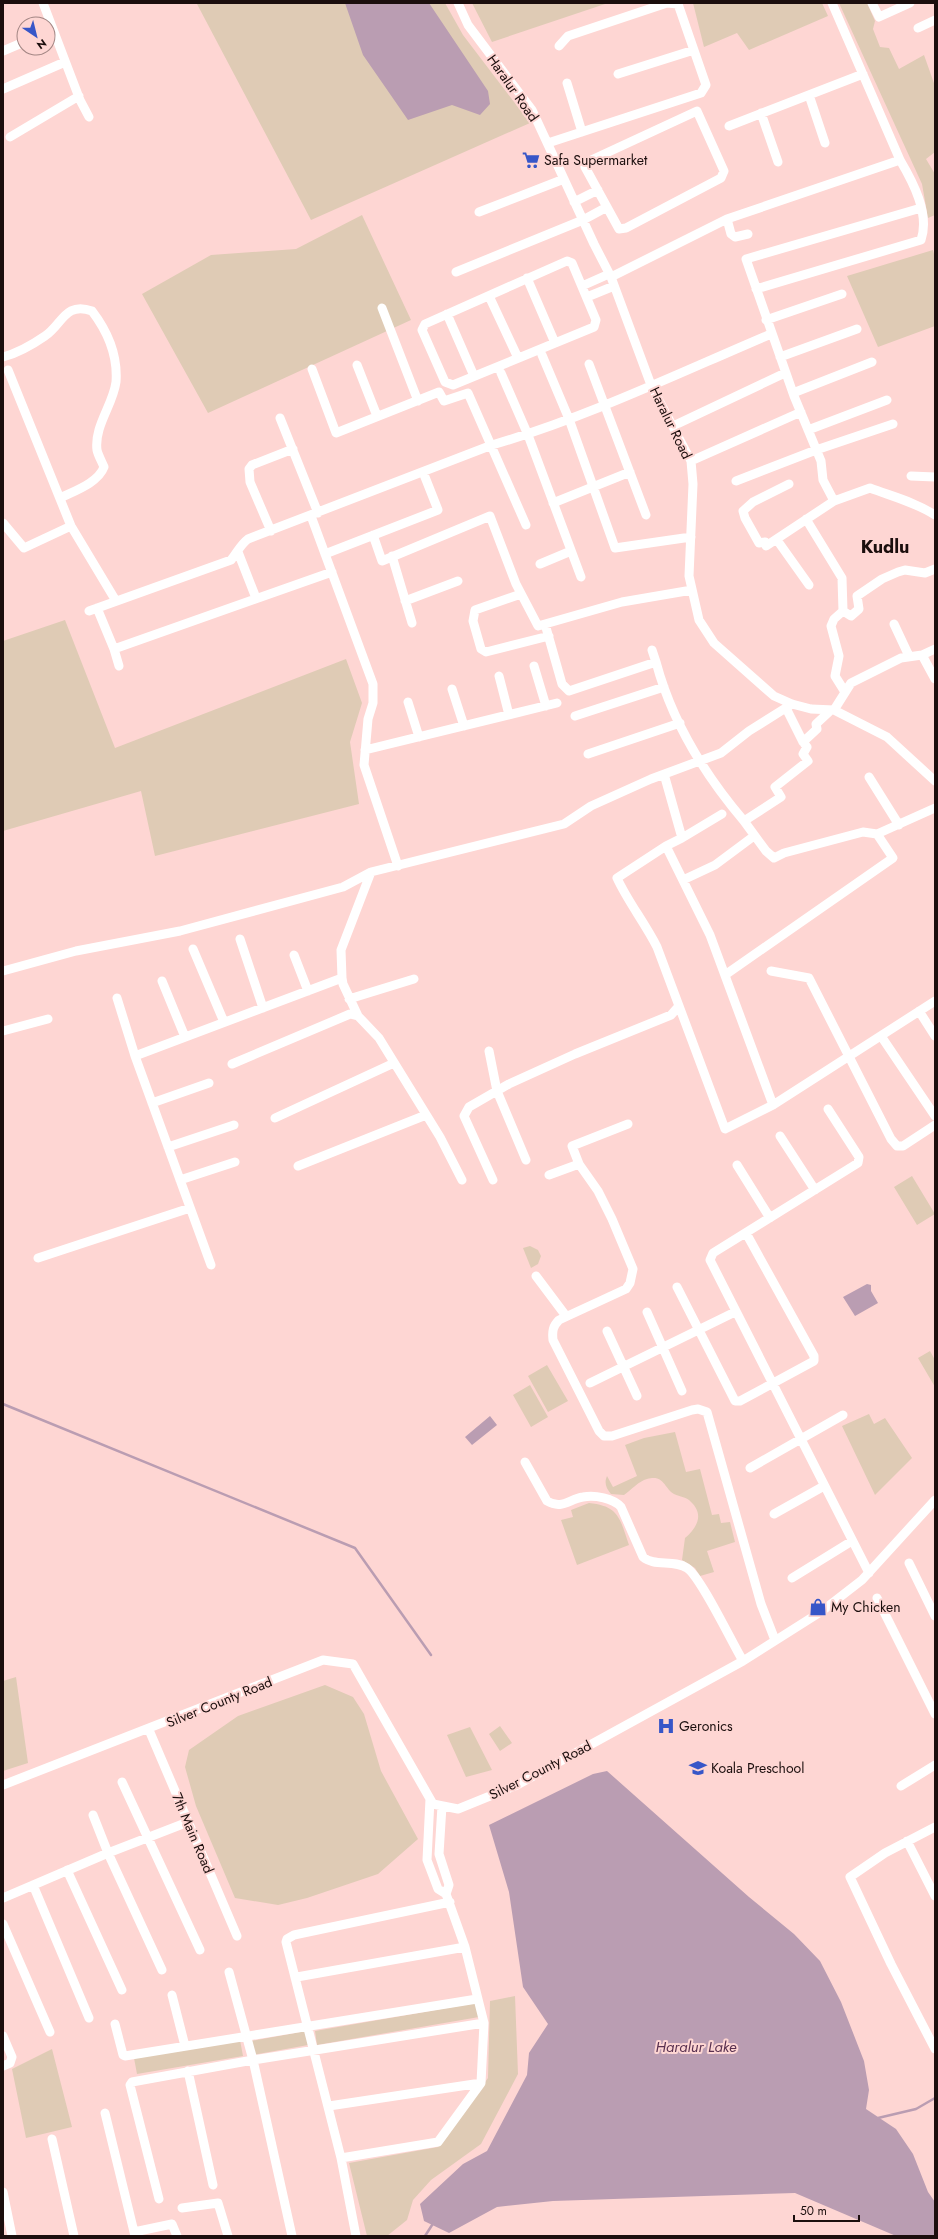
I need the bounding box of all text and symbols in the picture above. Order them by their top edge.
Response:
north arrow [16,16,56,56]
text: N [34,35,50,53]
street label: Haralur Road [482,50,544,126]
supermarket icon: Safa Supermarket [521,150,541,170]
place label: Safa Supermarket [544,150,648,170]
street label: Haralur Road [645,384,697,462]
district label: Kudlu [861,534,909,560]
shop icon: My Chicken [808,1597,828,1617]
place label: My Chicken [831,1597,900,1617]
street label: Silver County Road [163,1672,275,1732]
hospital icon: Geronics [656,1716,676,1736]
place label: Geronics [679,1716,733,1736]
street label: Silver County Road [485,1736,595,1804]
school or university icon: Koala Preschool [688,1758,708,1778]
place label: Koala Preschool [711,1758,804,1778]
street label: 7th Main Road [167,1790,219,1876]
water label: Haralur Lake [655,2036,737,2058]
scale bar [794,2197,859,2223]
text: 50 m [800,2202,827,2220]

